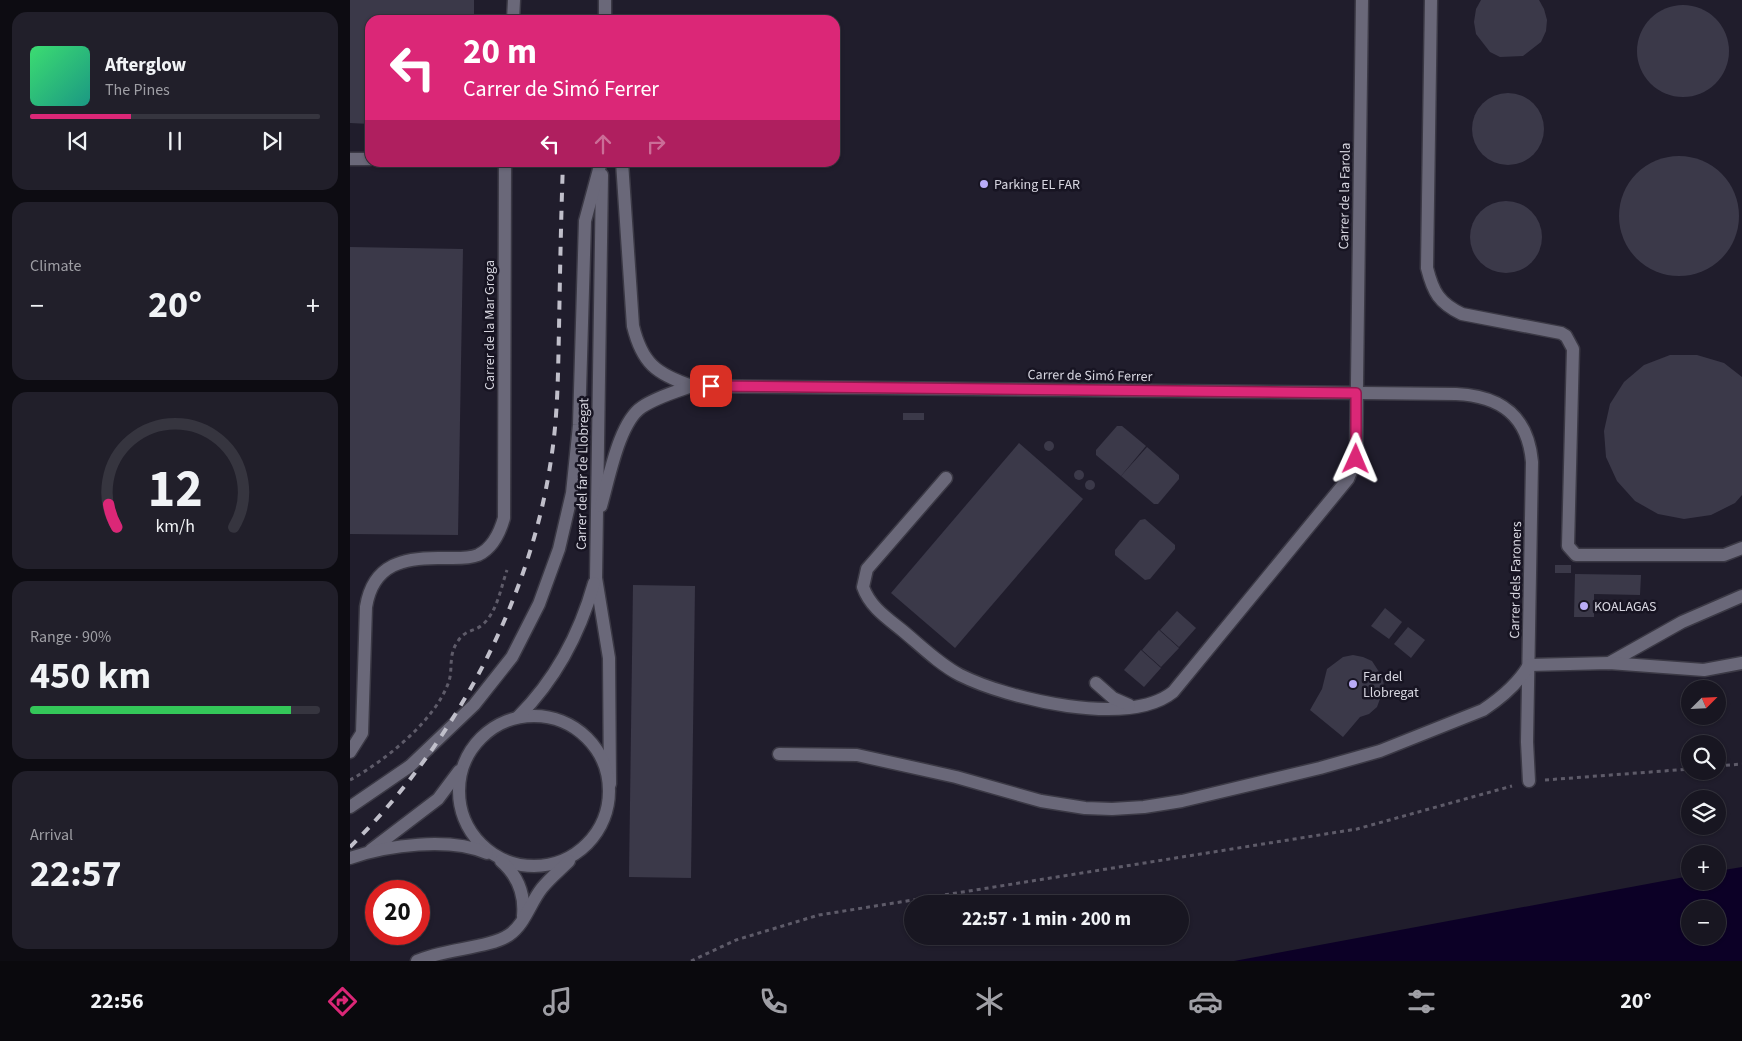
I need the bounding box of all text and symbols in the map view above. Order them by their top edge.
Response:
text: 20 m [463,27,537,77]
icon: left [380,35,445,100]
text: Afterglow [105,52,186,79]
text: Carrer de Simó Ferrer [463,73,659,105]
text: The Pines [105,79,170,101]
icon: previous [64,127,92,155]
icon: pause [161,127,189,155]
icon: next [258,127,286,155]
icon: left [536,130,564,158]
icon: ahead [589,130,617,158]
icon: right [642,130,670,158]
street label: Carrer de la Farola [1334,143,1356,249]
place label: Parking EL FAR [994,175,1080,195]
marker: Parking EL FAR [978,178,990,190]
text: Climate [30,255,81,277]
street label: Carrer de la Mar Groga [480,260,500,390]
text: 20° [148,278,202,332]
text: − [30,286,44,326]
text: + [306,286,320,326]
pin [690,365,732,407]
street label: Carrer de Simó Ferrer [1027,365,1153,387]
icon: arrive [697,372,725,400]
street label: Carrer del far de Llobregat [572,398,594,550]
position arrow [1329,432,1381,484]
text: 12 [148,453,202,527]
text: km/h [155,514,195,539]
street label: Carrer dels Faroners [1505,521,1527,639]
place label: KOALAGAS [1594,597,1657,617]
marker: KOALAGAS [1578,600,1590,612]
text: Range · 90% [30,626,111,648]
text: 450 km [30,649,151,703]
place label: Far del Llobregat [1363,667,1419,703]
marker: Far del Llobregat [1347,678,1359,690]
north arrow [1681,680,1726,725]
map controls [1681,680,1726,945]
button: search [1681,735,1726,780]
button: layers [1681,790,1726,835]
text: Arrival [30,824,73,846]
button: + [1681,845,1726,890]
text: 22:57 [30,847,122,901]
speed limit sign: 20 [365,880,430,945]
button: − [1681,900,1726,945]
text: 22:57 · 1 min · 200 m [962,906,1131,933]
icon: directions [325,984,360,1019]
icon: music [540,984,575,1019]
icon: phone [756,984,791,1019]
icon: climate [972,984,1007,1019]
icon: car [1188,984,1223,1019]
icon: filters [1404,984,1439,1019]
text: 22:56 [90,985,144,1017]
text: 20° [1620,985,1651,1017]

